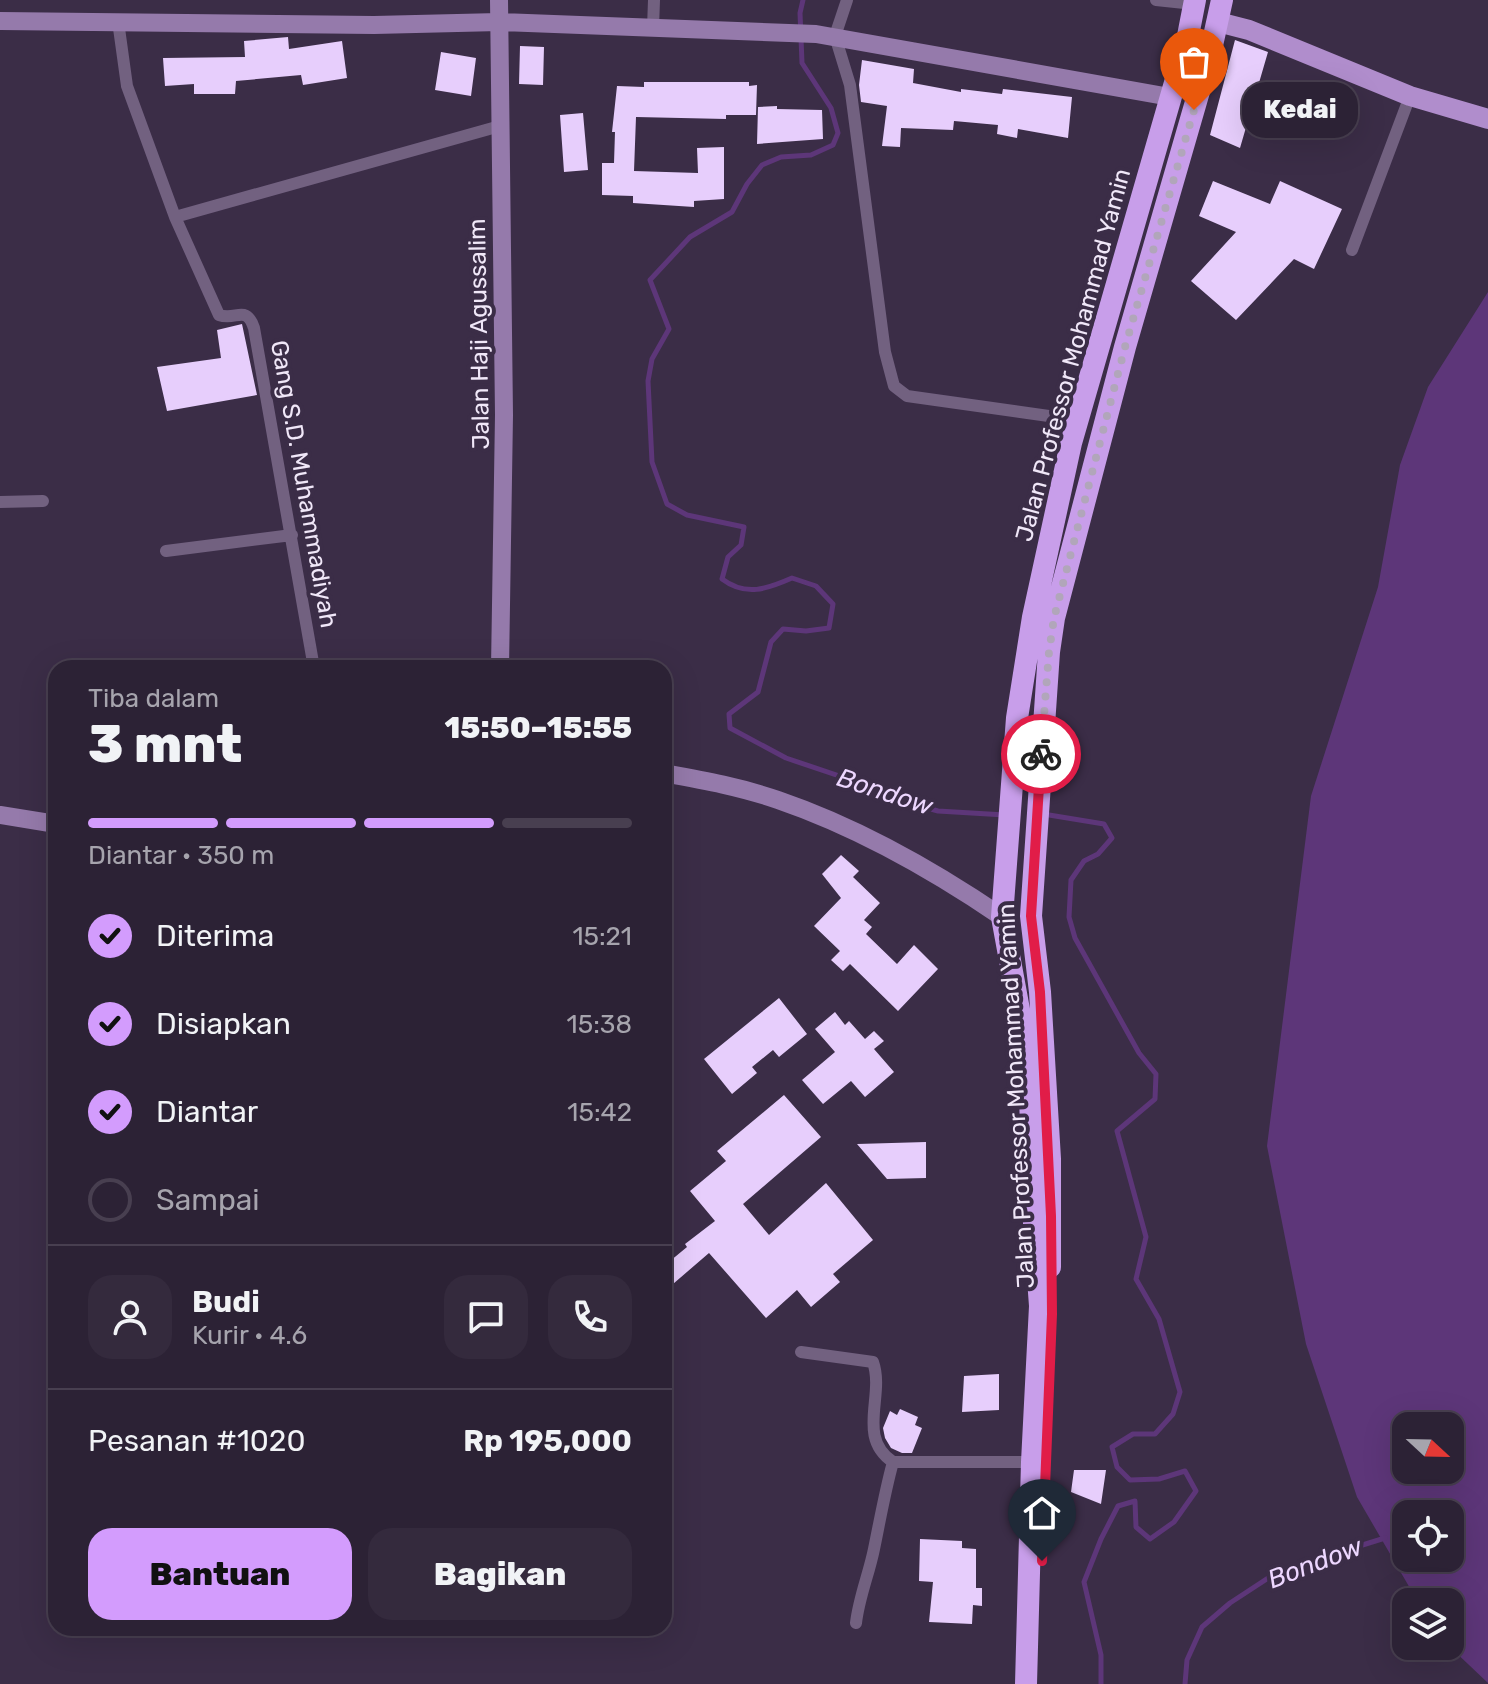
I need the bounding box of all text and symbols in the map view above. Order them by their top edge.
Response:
pin [1160,28,1228,110]
icon: bag [1172,40,1216,84]
callout: Kedai [1242,82,1358,138]
text: Kedai [1263,94,1337,125]
street label: Jalan Professor Mohammad Yamin [1010,165,1136,545]
street label: Jalan Haji Agussalim [463,218,495,450]
street label: Gang S.D. Muhammadiyah [265,338,343,630]
text: Tiba dalam [88,683,219,714]
text: 15:50–15:55 [445,710,632,746]
text: 3 mnt [88,713,242,775]
courier [1001,714,1081,794]
icon: bike [1019,732,1063,776]
water label: Bondow [833,762,938,822]
text: Diantar · 350 m [88,840,274,871]
street label: Jalan Professor Mohammad Yamin [992,903,1040,1289]
icon: check [88,914,132,958]
text: Diterima [156,918,274,954]
text: 15:21 [572,921,632,952]
icon: check [88,1002,132,1046]
text: Disiapkan [156,1006,291,1042]
text: 15:38 [567,1009,632,1040]
icon: check [88,1090,132,1134]
text: Diantar [156,1094,258,1130]
text: 15:42 [567,1097,632,1128]
text: Sampai [156,1182,260,1218]
button: person [88,1275,172,1359]
button: chat [444,1275,528,1359]
button: phone [548,1275,632,1359]
text: Budi [192,1284,260,1320]
text: Kurir · 4.6 [192,1320,307,1351]
north arrow [1392,1412,1464,1484]
map controls [1392,1412,1464,1660]
text: Pesanan #1020 [88,1423,305,1459]
text: Rp 195,000 [463,1423,632,1459]
pin [1008,1479,1076,1561]
icon: home [1020,1491,1064,1535]
button: locate [1392,1500,1464,1572]
button: Bantuan [88,1528,352,1620]
button: Bagikan [368,1528,632,1620]
water label: Bondow [1263,1530,1368,1595]
button: layers [1392,1588,1464,1660]

